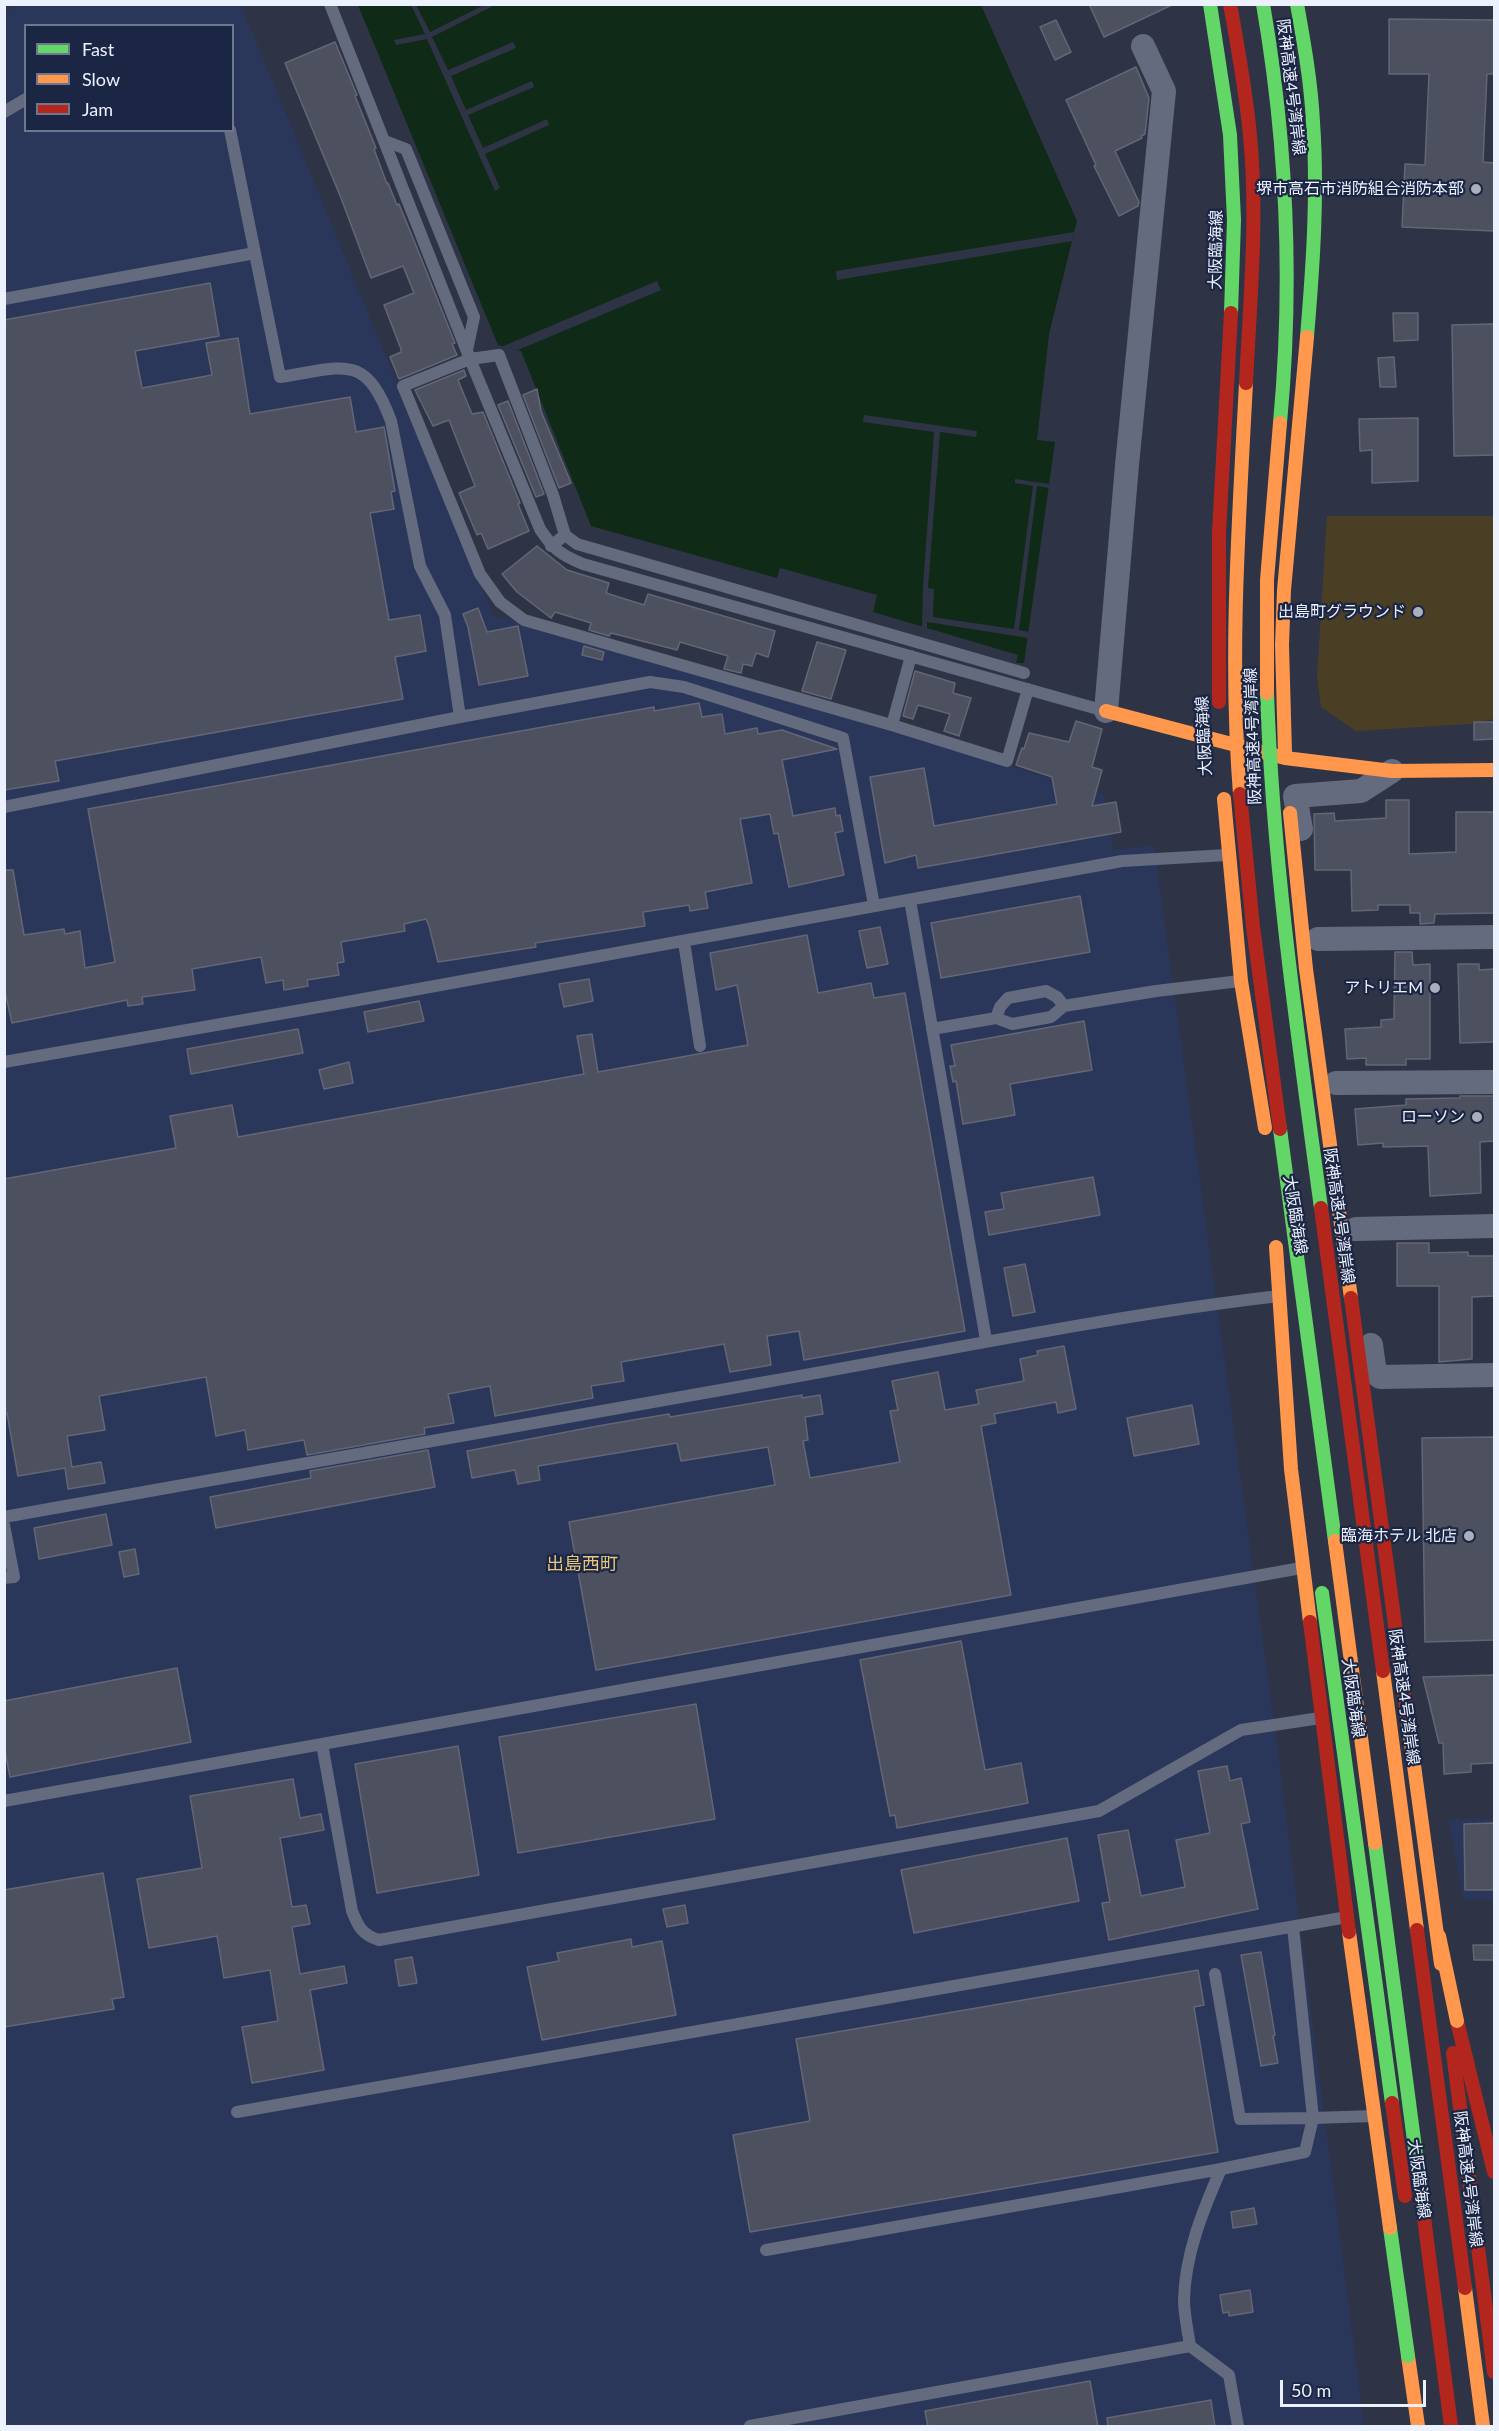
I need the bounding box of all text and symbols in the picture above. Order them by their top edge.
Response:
street label: 阪神高速4号湾岸線 [1273,18,1309,156]
legend [24,24,234,132]
text: Fast [82,38,114,60]
text: Slow [82,68,120,90]
text: Jam [82,98,113,120]
place label: 堺市高石市消防組合消防本部 [1256,179,1464,199]
marker: 堺市高石市消防組合消防本部 [1469,182,1483,196]
street label: 大阪臨海線 [1206,210,1226,290]
place label: 出島町グラウンド [1278,602,1406,622]
marker: 出島町グラウンド [1411,605,1425,619]
street label: 阪神高速4号湾岸線 [1241,667,1265,805]
street label: 大阪臨海線 [1192,696,1216,776]
place label: アトリエM [1344,978,1423,998]
marker: アトリエM [1428,981,1442,995]
place label: ローソン [1401,1107,1465,1127]
marker: ローソン [1470,1110,1484,1124]
street label: 阪神高速4号湾岸線 [1320,1147,1358,1285]
street label: 大阪臨海線 [1279,1174,1311,1256]
place label: 臨海ホテル 北店 [1341,1526,1457,1546]
marker: 臨海ホテル 北店 [1462,1529,1476,1543]
district label: 出島西町 [546,1553,618,1575]
street label: 阪神高速4号湾岸線 [1385,1628,1423,1766]
street label: 大阪臨海線 [1338,1657,1368,1739]
street label: 阪神高速4号湾岸線 [1450,2110,1486,2248]
street label: 大阪臨海線 [1404,2138,1434,2220]
scale bar [1283,2368,1428,2406]
text: 50 m [1291,2379,1331,2401]

